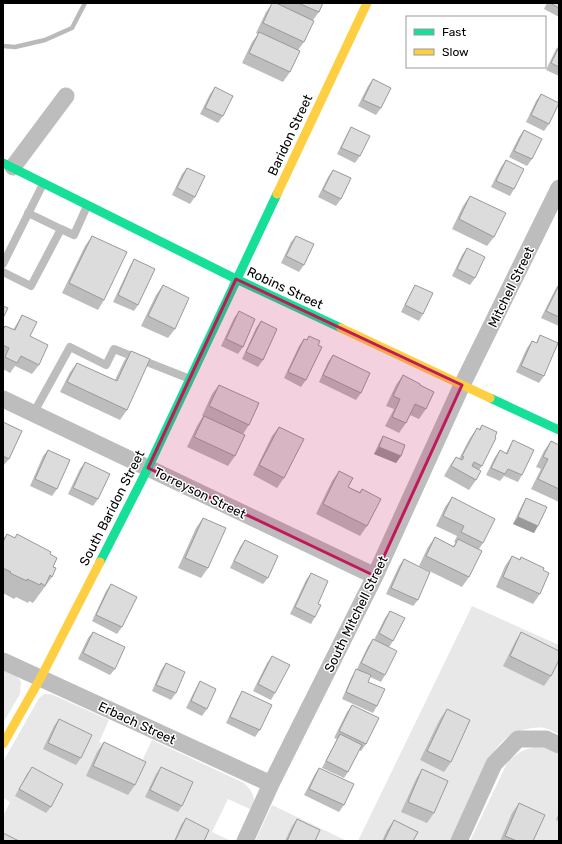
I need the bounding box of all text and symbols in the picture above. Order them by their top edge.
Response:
legend [406,16,546,68]
text: Fast [442,25,466,39]
text: Slow [442,45,469,59]
street label: Baridon Street [265,92,315,178]
street label: Mitchell Street [485,244,537,330]
street label: Robins Street [245,264,325,312]
street label: South Baridon Street [76,448,148,568]
street label: Torreyson Street [152,464,248,522]
street label: South Mitchell Street [321,553,391,675]
street label: Erbach Street [96,699,178,747]

